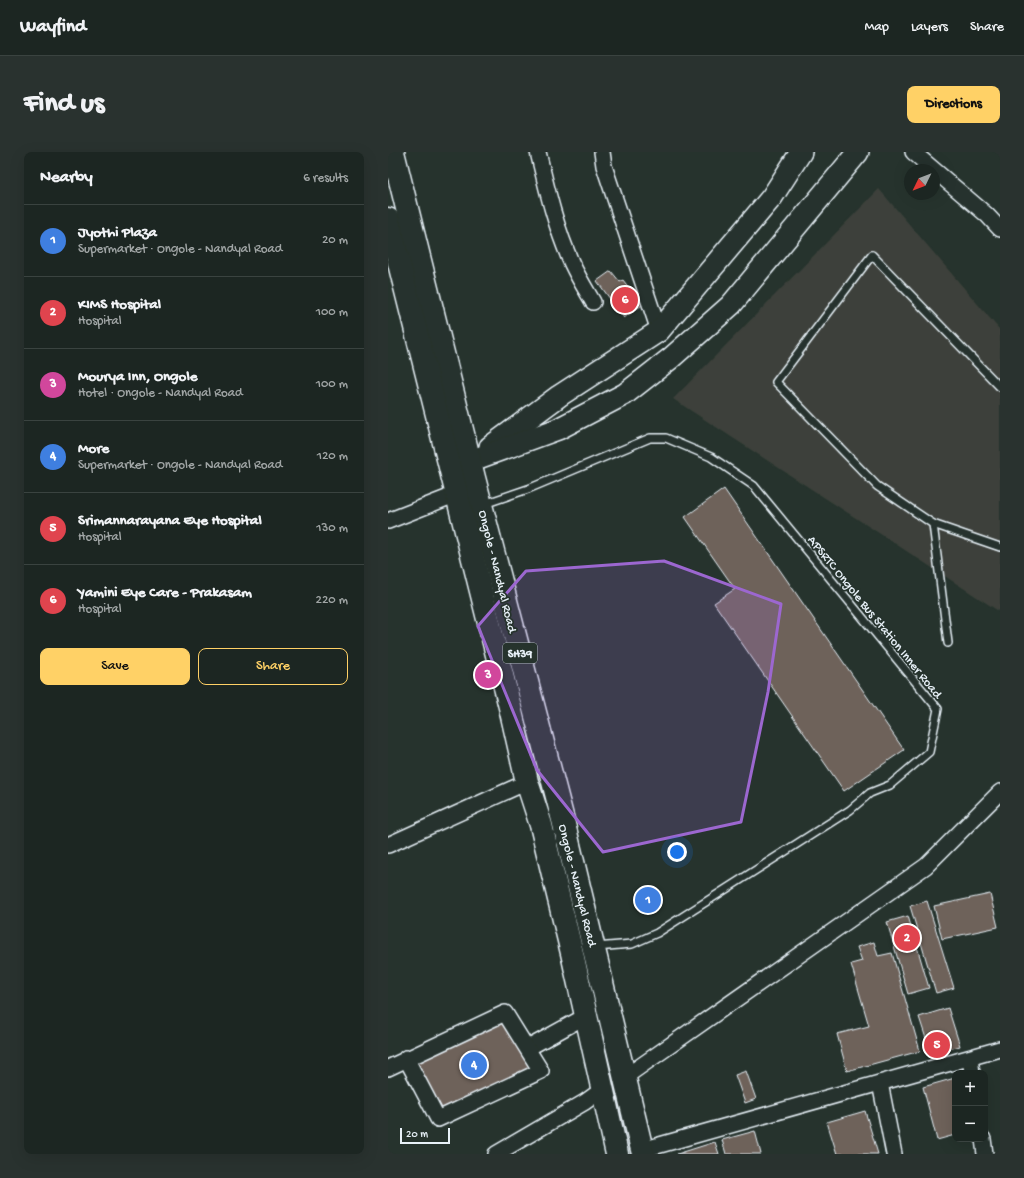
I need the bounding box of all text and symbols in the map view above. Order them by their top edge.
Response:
text: Wayfind [20,16,86,39]
text: Map [865,19,889,36]
text: Layers [911,19,948,36]
text: Share [970,19,1004,36]
button: Directions [907,86,1000,123]
text: Find us [24,88,104,121]
north arrow [904,164,940,200]
text: Nearby [40,168,93,188]
text: 6 results [303,171,348,186]
text: Jyothi Plaza [78,224,157,242]
text: 1 [50,233,56,248]
text: 20 m [322,233,348,248]
text: Supermarket · Ongole - Nandyal Road [78,242,282,257]
pin: 6 [612,285,638,315]
text: KIMS Hospital [78,296,161,314]
text: 2 [50,305,56,320]
text: 100 m [316,305,348,320]
text: Hospital [78,314,122,329]
text: Mourya Inn, Ongole [78,368,197,386]
text: 3 [50,377,56,392]
text: 100 m [316,377,348,392]
text: Hotel · Ongole - Nandyal Road [78,386,243,401]
text: More [78,440,109,458]
text: 4 [50,449,56,464]
text: 120 m [317,449,348,464]
text: Supermarket · Ongole - Nandyal Road [78,458,282,473]
street label: Ongole - Nandyal Road [474,509,519,636]
text: Srimannarayana Eye Hospital [78,512,262,530]
text: 5 [50,521,56,536]
text: 130 m [316,521,348,536]
text: Hospital [78,530,122,545]
street label: APSRTC Ongole Bus Station Inner Road [804,533,945,703]
text: Yamini Eye Care - Prakasam [78,584,252,602]
text: 6 [50,593,56,608]
text: 220 m [316,593,348,608]
text: Hospital [78,602,122,617]
road number: SH39 [503,643,537,663]
button: Save [40,648,190,685]
button: Share [198,648,348,685]
pin: 3 [475,660,501,690]
street label: Ongole - Nandyal Road [554,823,599,950]
your location [667,842,687,862]
pin: 1 [635,885,661,915]
pin: 2 [894,923,920,953]
pin: 5 [924,1030,950,1060]
pin: 4 [461,1050,487,1080]
map controls [952,1070,988,1142]
button: + [952,1070,988,1106]
button: − [952,1106,988,1142]
scale bar [400,1126,450,1145]
text: 20 m [406,1129,428,1141]

